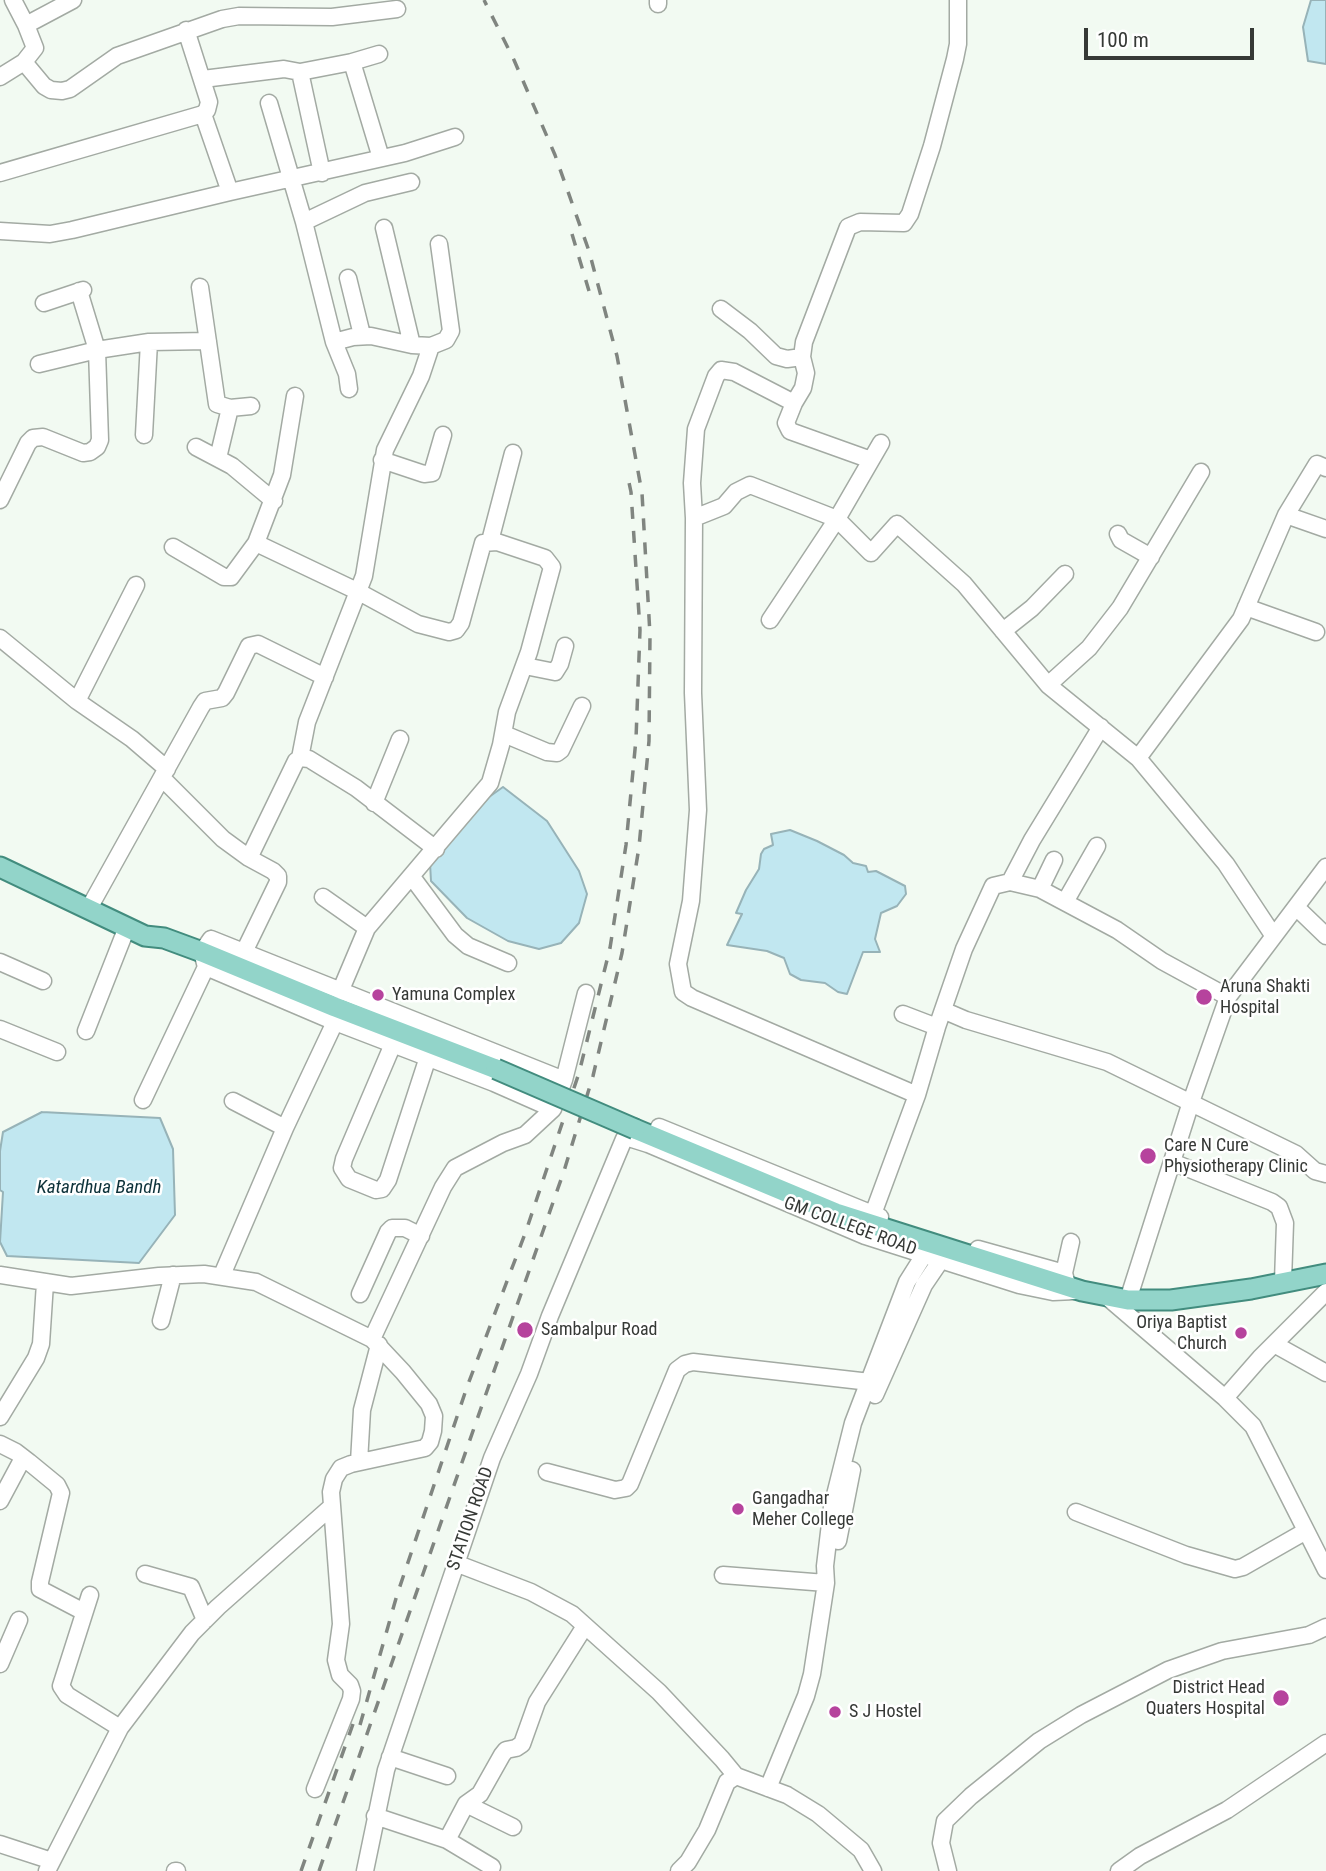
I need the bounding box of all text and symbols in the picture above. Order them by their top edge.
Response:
scale bar [1088,14,1258,58]
text: 100 m [1097,28,1149,52]
place label: Aruna Shakti Hospital [1220,976,1310,1018]
place label: Yamuna Complex [392,984,515,1006]
marker: Yamuna Complex [370,987,386,1003]
marker: Aruna Shakti Hospital [1194,987,1214,1007]
place label: Care N Cure Physiotherapy Clinic [1164,1135,1308,1178]
marker: Care N Cure Physiotherapy Clinic [1138,1146,1158,1166]
water label: Katardhua Bandh [37,1177,161,1199]
street label: GM COLLEGE ROAD [781,1193,919,1261]
place label: Oriya Baptist Church [1136,1312,1227,1354]
place label: Sambalpur Road [541,1319,657,1341]
marker: Sambalpur Road [515,1320,535,1340]
marker: Oriya Baptist Church [1233,1325,1249,1341]
street label: STATION ROAD [443,1464,499,1574]
place label: Gangadhar Meher College [752,1488,854,1530]
marker: Gangadhar Meher College [730,1501,746,1517]
place label: District Head Quaters Hospital [1146,1677,1265,1720]
marker: District Head Quaters Hospital [1271,1688,1291,1708]
place label: S J Hostel [849,1701,922,1723]
marker: S J Hostel [827,1704,843,1720]

